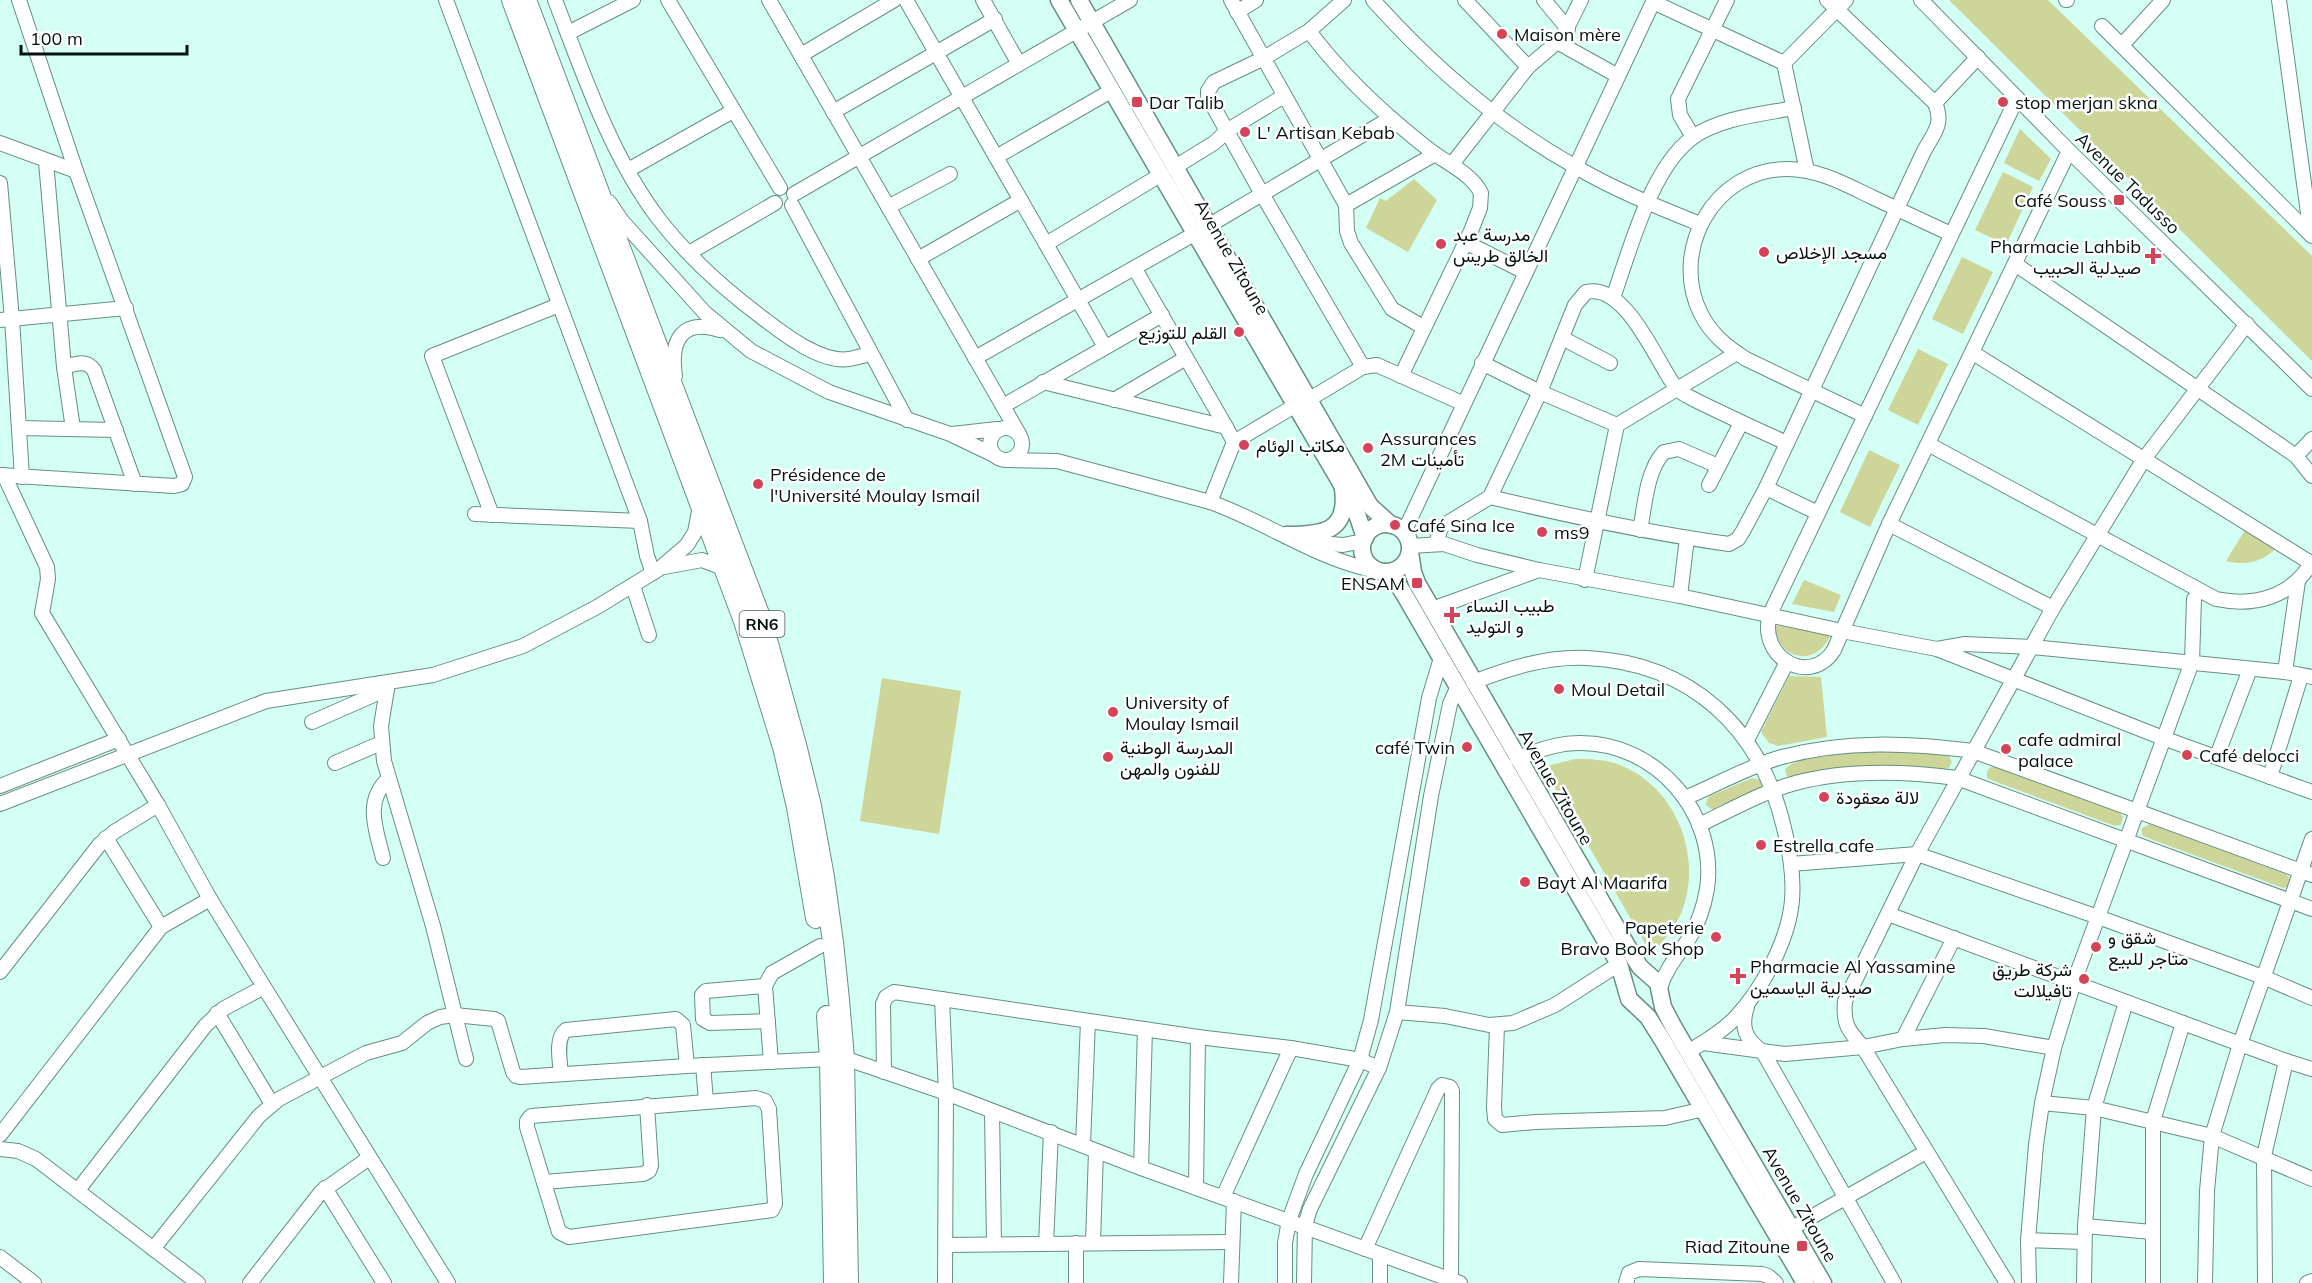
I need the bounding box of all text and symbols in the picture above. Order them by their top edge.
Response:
scale bar [21,18,188,56]
place label: Maison mère [1514,23,1621,46]
text: 100 m [30,27,83,50]
marker: Maison mère [1495,27,1509,41]
place label: Dar Talib [1149,91,1224,114]
place label: stop merjan skna [2015,91,2158,114]
marker: Dar Talib [1130,95,1144,109]
marker: stop merjan skna [1996,95,2010,109]
place label: L' Artisan Kebab [1257,121,1395,144]
marker: L' Artisan Kebab [1238,125,1252,139]
street label: Avenue Tadusso [2071,127,2185,239]
place label: Café Souss [2014,189,2107,212]
marker: Café Souss [2112,193,2126,207]
street label: Avenue Zitoune [1190,195,1274,319]
place label: مدرسة عبد الخالق طريس [1453,223,1548,267]
place label: Pharmacie Lahbib صيدلية الحبيب [1990,235,2141,279]
marker: مدرسة عبد الخالق طريس [1434,237,1448,251]
place label: مسجد الإخلاص [1776,241,1887,265]
marker: مسجد الإخلاص [1757,245,1771,259]
marker: Pharmacie Lahbib صيدلية الحبيب [2146,249,2160,263]
place label: القلم للتوزيع [1138,321,1227,345]
marker: القلم للتوزيع [1232,325,1246,339]
place label: Assurances 2M تأمينات [1380,427,1477,471]
place label: مكاتب الوئام [1256,434,1345,458]
marker: مكاتب الوئام [1237,438,1251,452]
marker: Assurances 2M تأمينات [1361,441,1375,455]
place label: Présidence de l'Université Moulay Ismail [770,463,980,507]
marker: Présidence de l'Université Moulay Ismail [751,477,765,491]
place label: Café Sina Ice [1407,514,1515,537]
marker: Café Sina Ice [1388,518,1402,532]
place label: ms9 [1554,521,1590,544]
marker: ms9 [1535,525,1549,539]
place label: ENSAM [1341,572,1405,595]
marker: ENSAM [1410,576,1424,590]
place label: طبيب النساء و التوليد [1466,594,1555,638]
marker: طبيب النساء و التوليد [1443,606,1461,624]
road number: RN6 [740,611,784,637]
place label: Moul Detail [1571,678,1665,701]
marker: Moul Detail [1552,682,1566,696]
place label: University of Moulay Ismail [1125,691,1239,735]
marker: University of Moulay Ismail [1106,705,1120,719]
street label: Avenue Zitoune [1514,725,1598,849]
place label: cafe admiral palace [2018,728,2121,772]
place label: المدرسة الوطنية للفنون والمهن [1120,736,1233,780]
place label: café Twin [1375,736,1455,759]
marker: café Twin [1460,740,1474,754]
marker: cafe admiral palace [1999,742,2013,756]
place label: Café delocci [2199,744,2299,767]
marker: Café delocci [2180,748,2194,762]
marker: المدرسة الوطنية للفنون والمهن [1101,750,1115,764]
place label: لالة معقودة [1836,786,1919,809]
marker: لالة معقودة [1817,790,1831,804]
place label: Estrella cafe [1773,834,1874,857]
marker: Estrella cafe [1754,838,1768,852]
place label: Bayt Al Maarifa [1537,871,1668,894]
marker: Bayt Al Maarifa [1518,875,1532,889]
place label: Papeterie Bravo Book Shop [1561,916,1704,960]
place label: شقق و متاجر للبيع [2108,926,2188,971]
marker: Papeterie Bravo Book Shop [1709,930,1723,944]
marker: شقق و متاجر للبيع [2089,940,2103,954]
place label: Pharmacie Al Yassamine صيدلية الياسمين [1750,955,1956,999]
place label: شركة طريق تافيلالت [1992,958,2072,1002]
marker: Pharmacie Al Yassamine صيدلية الياسمين [1731,969,1745,983]
marker: شركة طريق تافيلالت [2077,972,2091,986]
street label: Avenue Zitoune [1758,1142,1842,1266]
place label: Riad Zitoune [1685,1235,1790,1258]
marker: Riad Zitoune [1795,1239,1809,1253]

